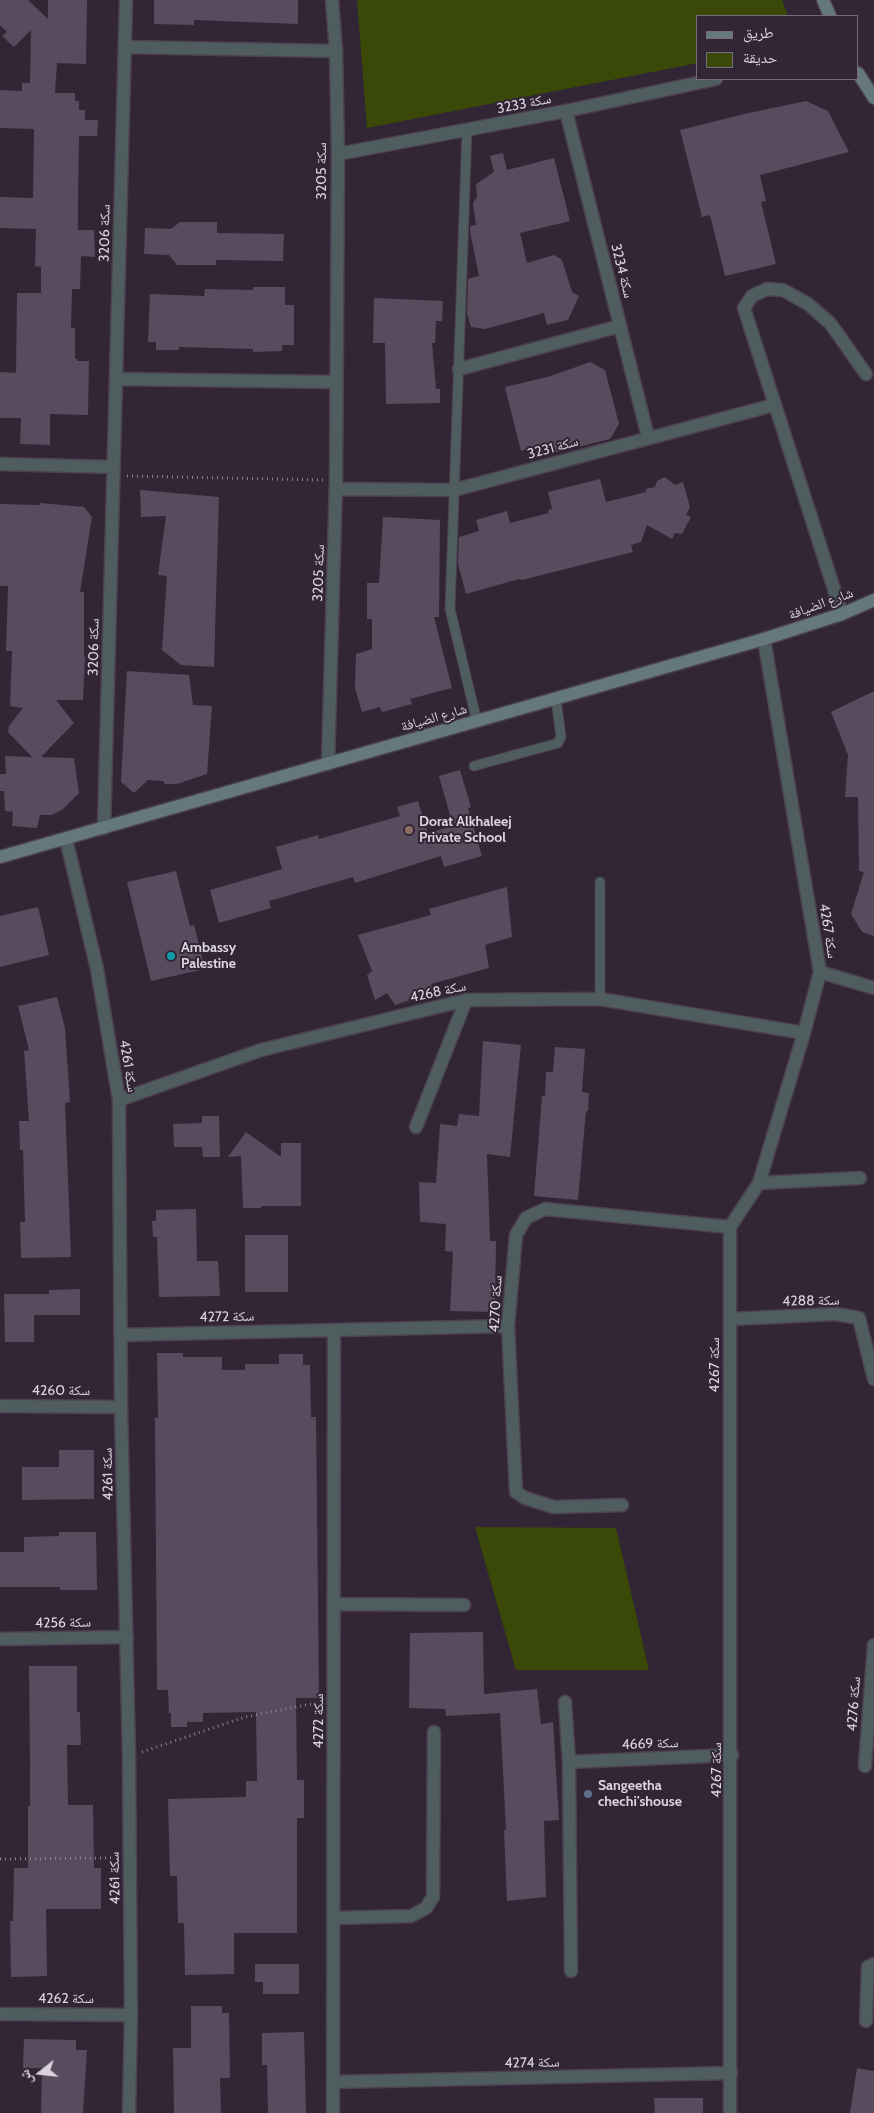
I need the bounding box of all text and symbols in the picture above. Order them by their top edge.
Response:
legend [696,15,859,80]
text: طريق [743,24,774,42]
text: حديقة [743,49,777,67]
street label: سكة 3233 [495,90,553,118]
street label: سكة 3205 [314,142,330,200]
street label: سكة 3206 [96,204,114,262]
street label: سكة 3234 [607,242,637,300]
street label: سكة 3231 [526,433,580,463]
street label: سكة 3205 [310,544,328,602]
street label: شارع الضيافة [786,585,856,623]
street label: سكة 3206 [85,618,103,676]
street label: شارع الضيافة [399,701,469,735]
place label: Dorat Alkhaleej Private School [419,814,512,846]
marker: Dorat Alkhaleej Private School [403,824,415,836]
street label: سكة 4267 [815,902,841,960]
place label: Ambassy Palestine [181,940,236,972]
marker: Ambassy Palestine [165,950,177,962]
street label: سكة 4268 [408,978,468,1006]
street label: سكة 4261 [116,1039,140,1093]
street label: سكة 4270 [486,1275,506,1333]
street label: سكة 4288 [782,1292,840,1310]
street label: سكة 4272 [199,1308,255,1326]
street label: سكة 4267 [707,1337,723,1393]
street label: سكة 4260 [32,1383,90,1399]
street label: سكة 4261 [99,1447,117,1501]
street label: سكة 4256 [35,1614,91,1632]
street label: سكة 4276 [844,1676,864,1732]
street label: سكة 4272 [311,1694,327,1748]
street label: سكة 4669 [621,1735,679,1753]
street label: سكة 4267 [709,1742,725,1798]
place label: Sangeetha chechi'shouse [598,1778,682,1810]
marker: Sangeetha chechi'shouse [582,1788,594,1800]
street label: سكة 4261 [106,1851,124,1905]
street label: سكة 4262 [38,1991,94,2007]
north arrow [15,2048,65,2098]
street label: سكة 4274 [504,2054,560,2072]
text: ش [15,2068,36,2087]

